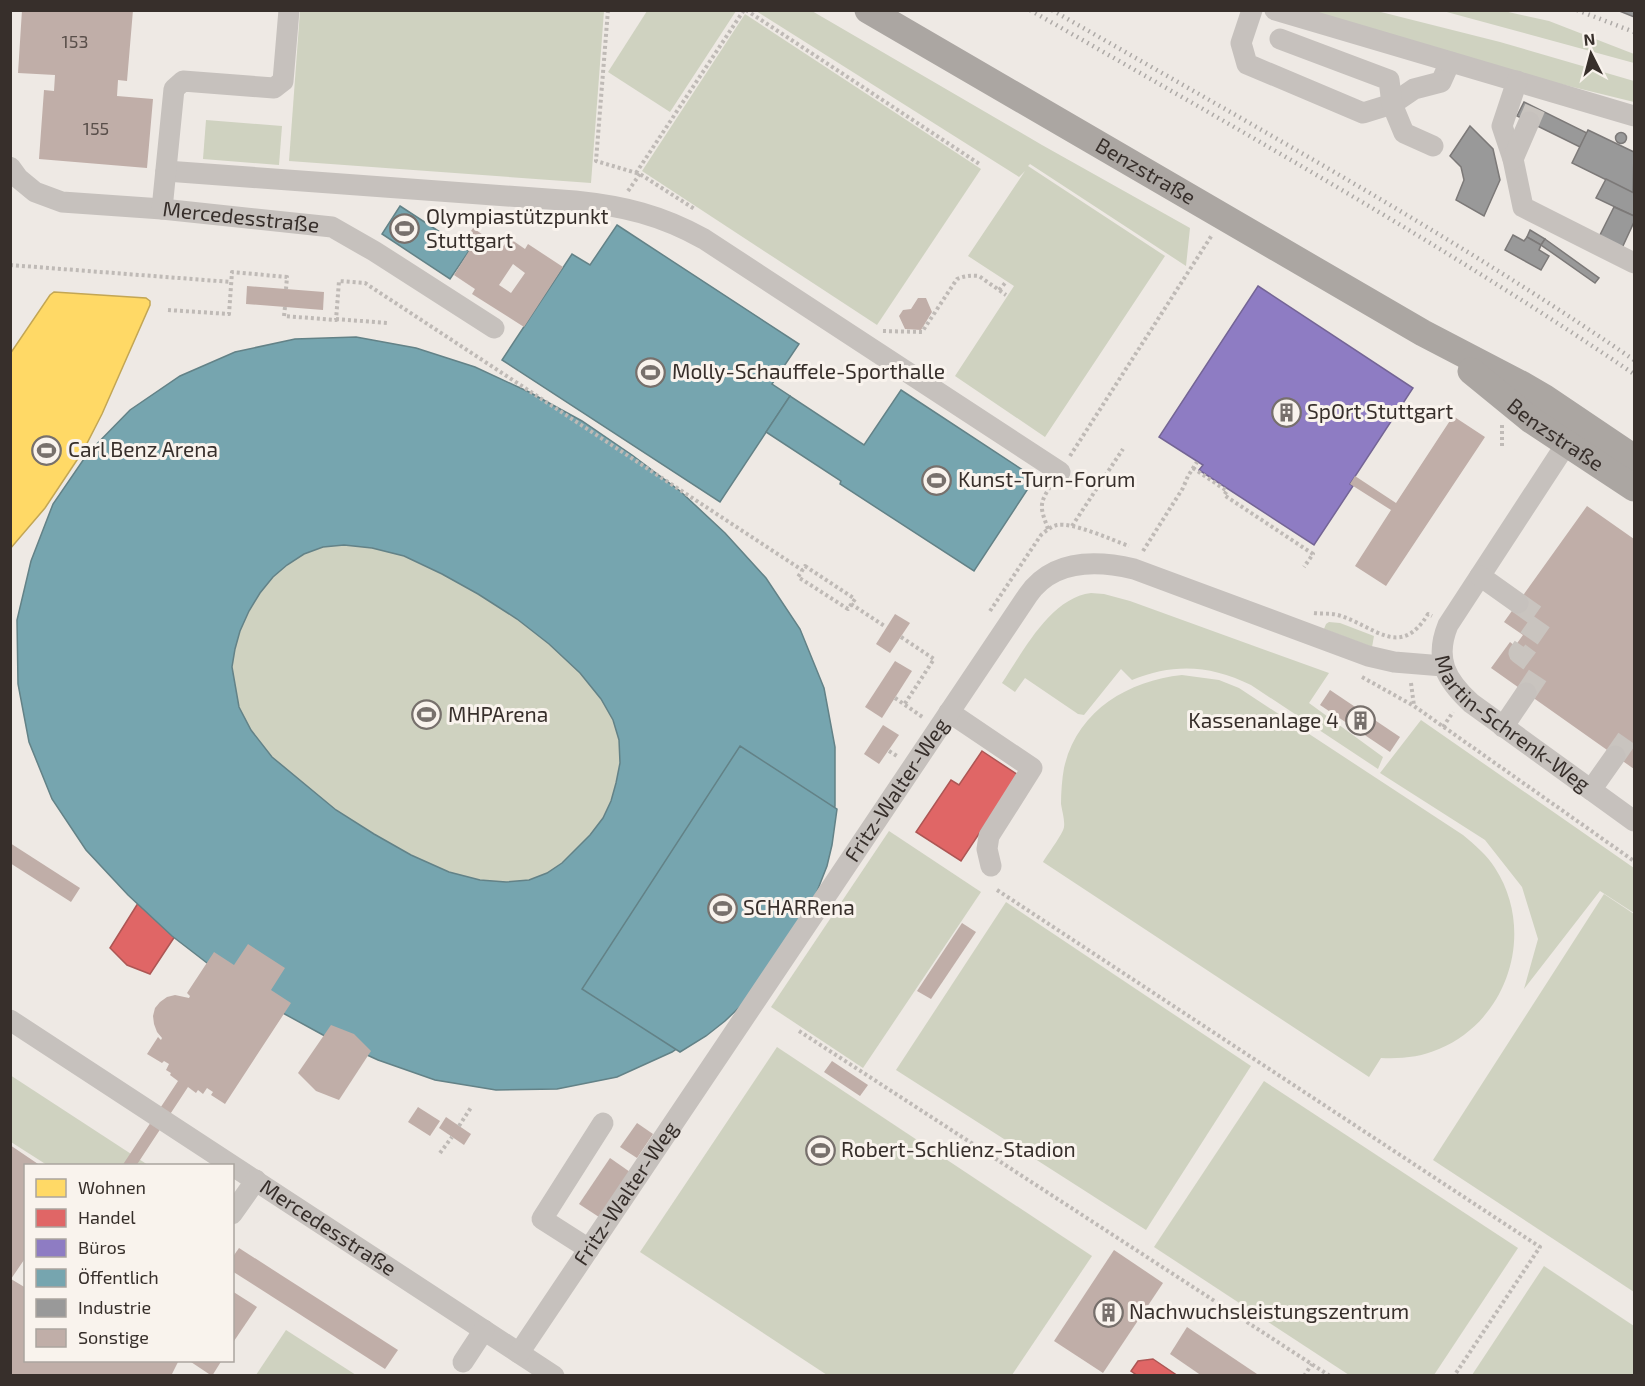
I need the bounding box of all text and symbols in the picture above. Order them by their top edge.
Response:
north arrow [1561,24,1621,84]
text: N [1583,29,1596,49]
house number: 153 [62,30,88,52]
house number: 155 [83,117,109,139]
street label: Benzstraße [1092,131,1201,209]
street label: Mercedesstraße [161,195,321,237]
place label: Olympiastützpunkt Stuttgart [426,203,609,252]
sports icon: Olympiastützpunkt Stuttgart [389,213,421,245]
sports icon: Molly-Schauffele-Sporthalle [635,356,667,388]
place label: Molly-Schauffele-Sporthalle [672,358,945,383]
street label: Benzstraße [1503,392,1609,476]
building icon: SpOrt Stuttgart [1270,396,1302,428]
place label: SpOrt Stuttgart [1307,398,1453,423]
sports icon: Carl Benz Arena [31,434,63,466]
place label: Carl Benz Arena [68,436,218,461]
sports icon: Kunst-Turn-Forum [921,464,953,496]
place label: Kunst-Turn-Forum [958,466,1135,491]
street label: Martin-Schrenk-Weg [1431,652,1596,796]
sports icon: MHPArena [411,699,443,731]
place label: MHPArena [448,701,548,726]
building icon: Kassenanlage 4 [1344,705,1376,737]
place label: Kassenanlage 4 [1188,707,1339,732]
street label: Fritz-Walter-Weg [839,712,953,866]
sports icon: SCHARRena [706,892,738,924]
place label: SCHARRena [743,894,855,919]
street label: Fritz-Walter-Weg [568,1116,682,1269]
sports icon: Robert-Schlienz-Stadion [804,1134,836,1166]
place label: Robert-Schlienz-Stadion [841,1136,1076,1161]
legend [24,1164,234,1362]
street label: Mercedesstraße [256,1173,401,1280]
text: Wohnen [78,1176,146,1198]
text: Handel [78,1206,136,1228]
text: Büros [78,1236,126,1258]
text: Öffentlich [78,1266,159,1288]
text: Industrie [78,1296,151,1318]
building icon: Nachwuchsleistungszentrum [1092,1296,1124,1328]
place label: Nachwuchsleistungszentrum [1129,1298,1409,1323]
text: Sonstige [78,1326,149,1348]

